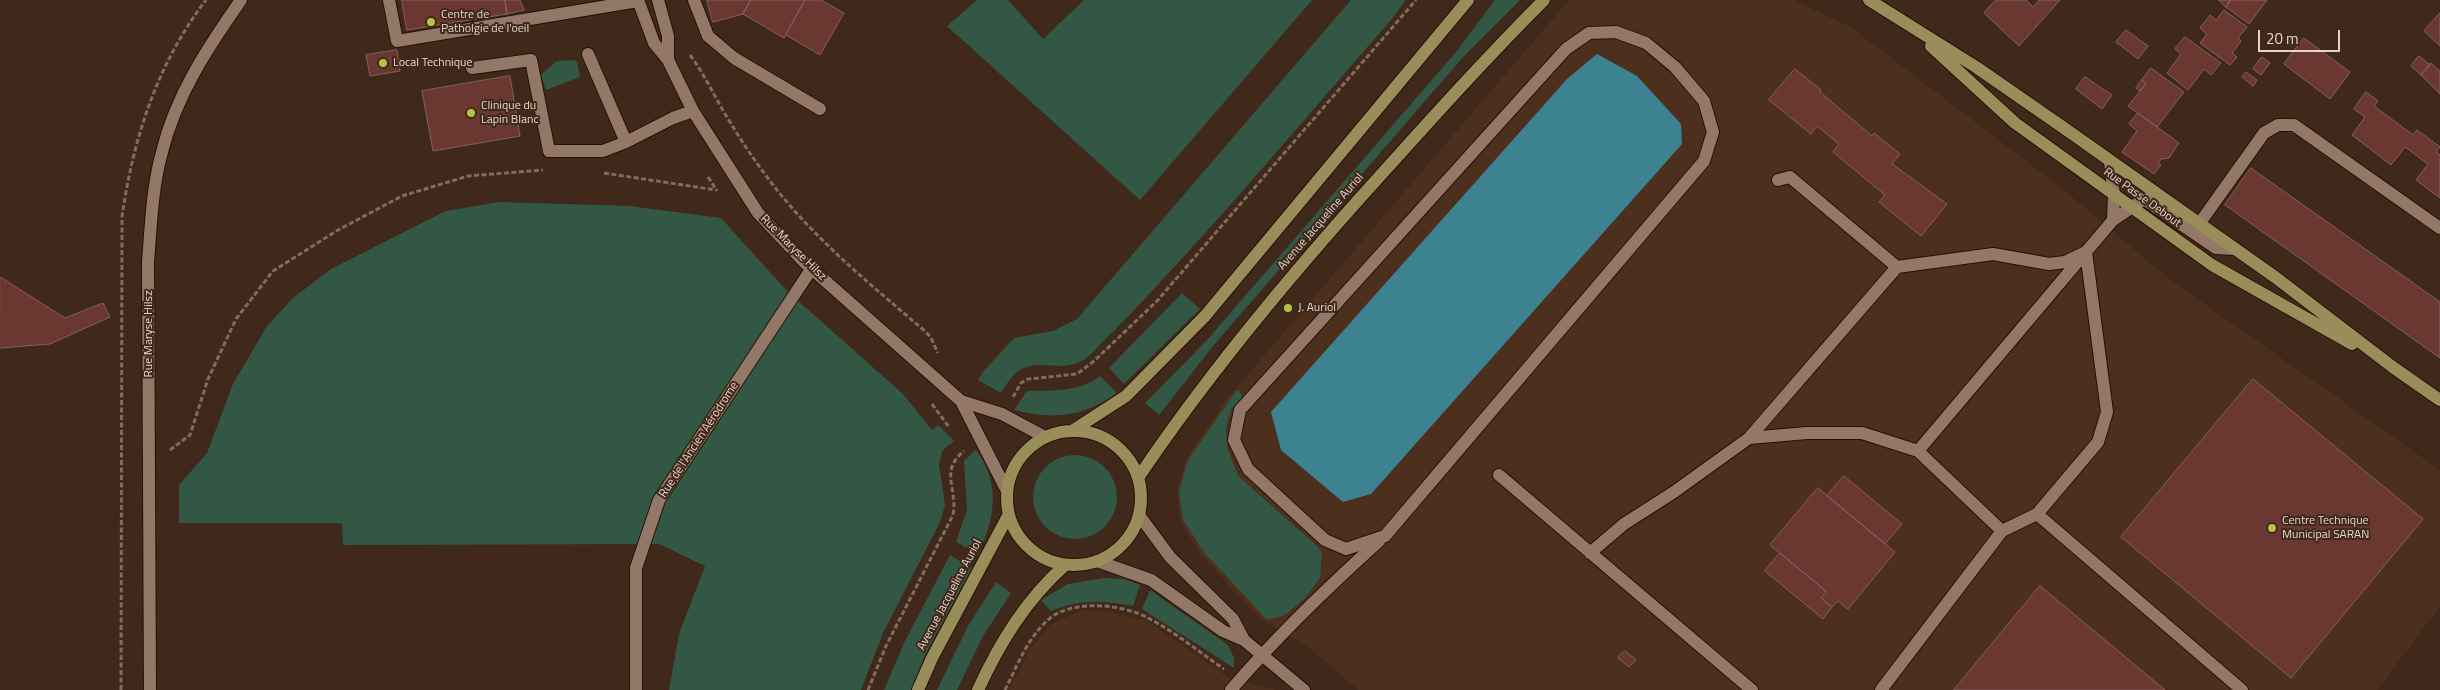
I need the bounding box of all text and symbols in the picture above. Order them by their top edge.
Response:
place label: Centre de Patholgie de l'oeil [441,8,529,36]
marker: Centre de Patholgie de l'oeil [425,16,437,28]
scale bar [2260,20,2342,52]
text: 20 m [2266,27,2299,50]
place label: Local Technique [393,56,472,70]
marker: Local Technique [377,57,389,69]
place label: Clinique du Lapin Blanc [481,99,539,127]
marker: Clinique du Lapin Blanc [465,107,477,119]
street label: Rue Passe Debout [2100,165,2184,231]
street label: Avenue Jacqueline Auriol [1275,171,1367,273]
street label: Rue Maryse Hilsz [757,212,829,284]
street label: Rue Maryse Hilsz [142,290,156,378]
place label: J. Auriol [1298,301,1336,315]
marker: J. Auriol [1282,302,1294,314]
street label: Rue de l'Ancien Aérodrome [656,379,742,501]
place label: Centre Technique Municipal SARAN [2282,514,2369,542]
marker: Centre Technique Municipal SARAN [2266,522,2278,534]
street label: Avenue Jacqueline Auriol [915,537,985,653]

